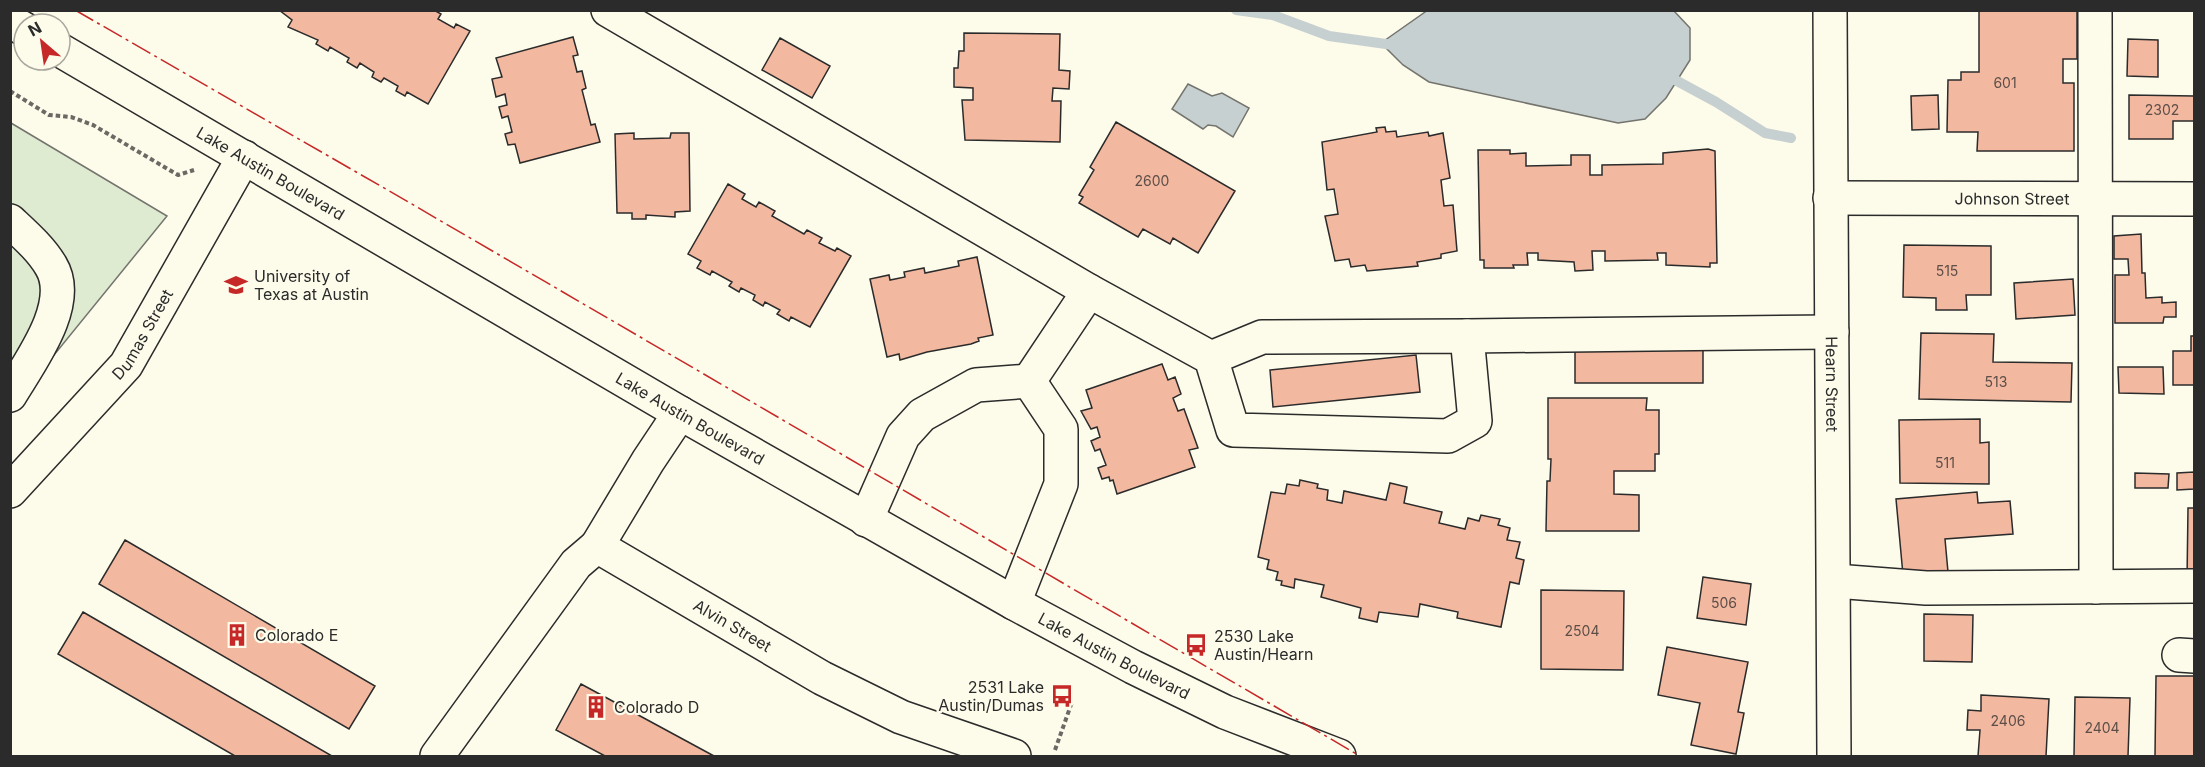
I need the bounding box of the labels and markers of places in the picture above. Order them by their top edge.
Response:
place label: University of Texas at Austin [254,266,369,304]
school or university icon: University of Texas at Austin [223,272,249,298]
building icon: Colorado E [224,622,250,648]
place label: Colorado E [255,625,338,645]
place label: 2530 Lake Austin/Hearn [1214,626,1313,664]
bus stop icon: 2530 Lake Austin/Hearn [1183,632,1209,658]
place label: 2531 Lake Austin/Dumas [938,677,1044,715]
bus stop icon: 2531 Lake Austin/Dumas [1049,683,1075,709]
building icon: Colorado D [583,694,609,720]
place label: Colorado D [614,697,699,717]

